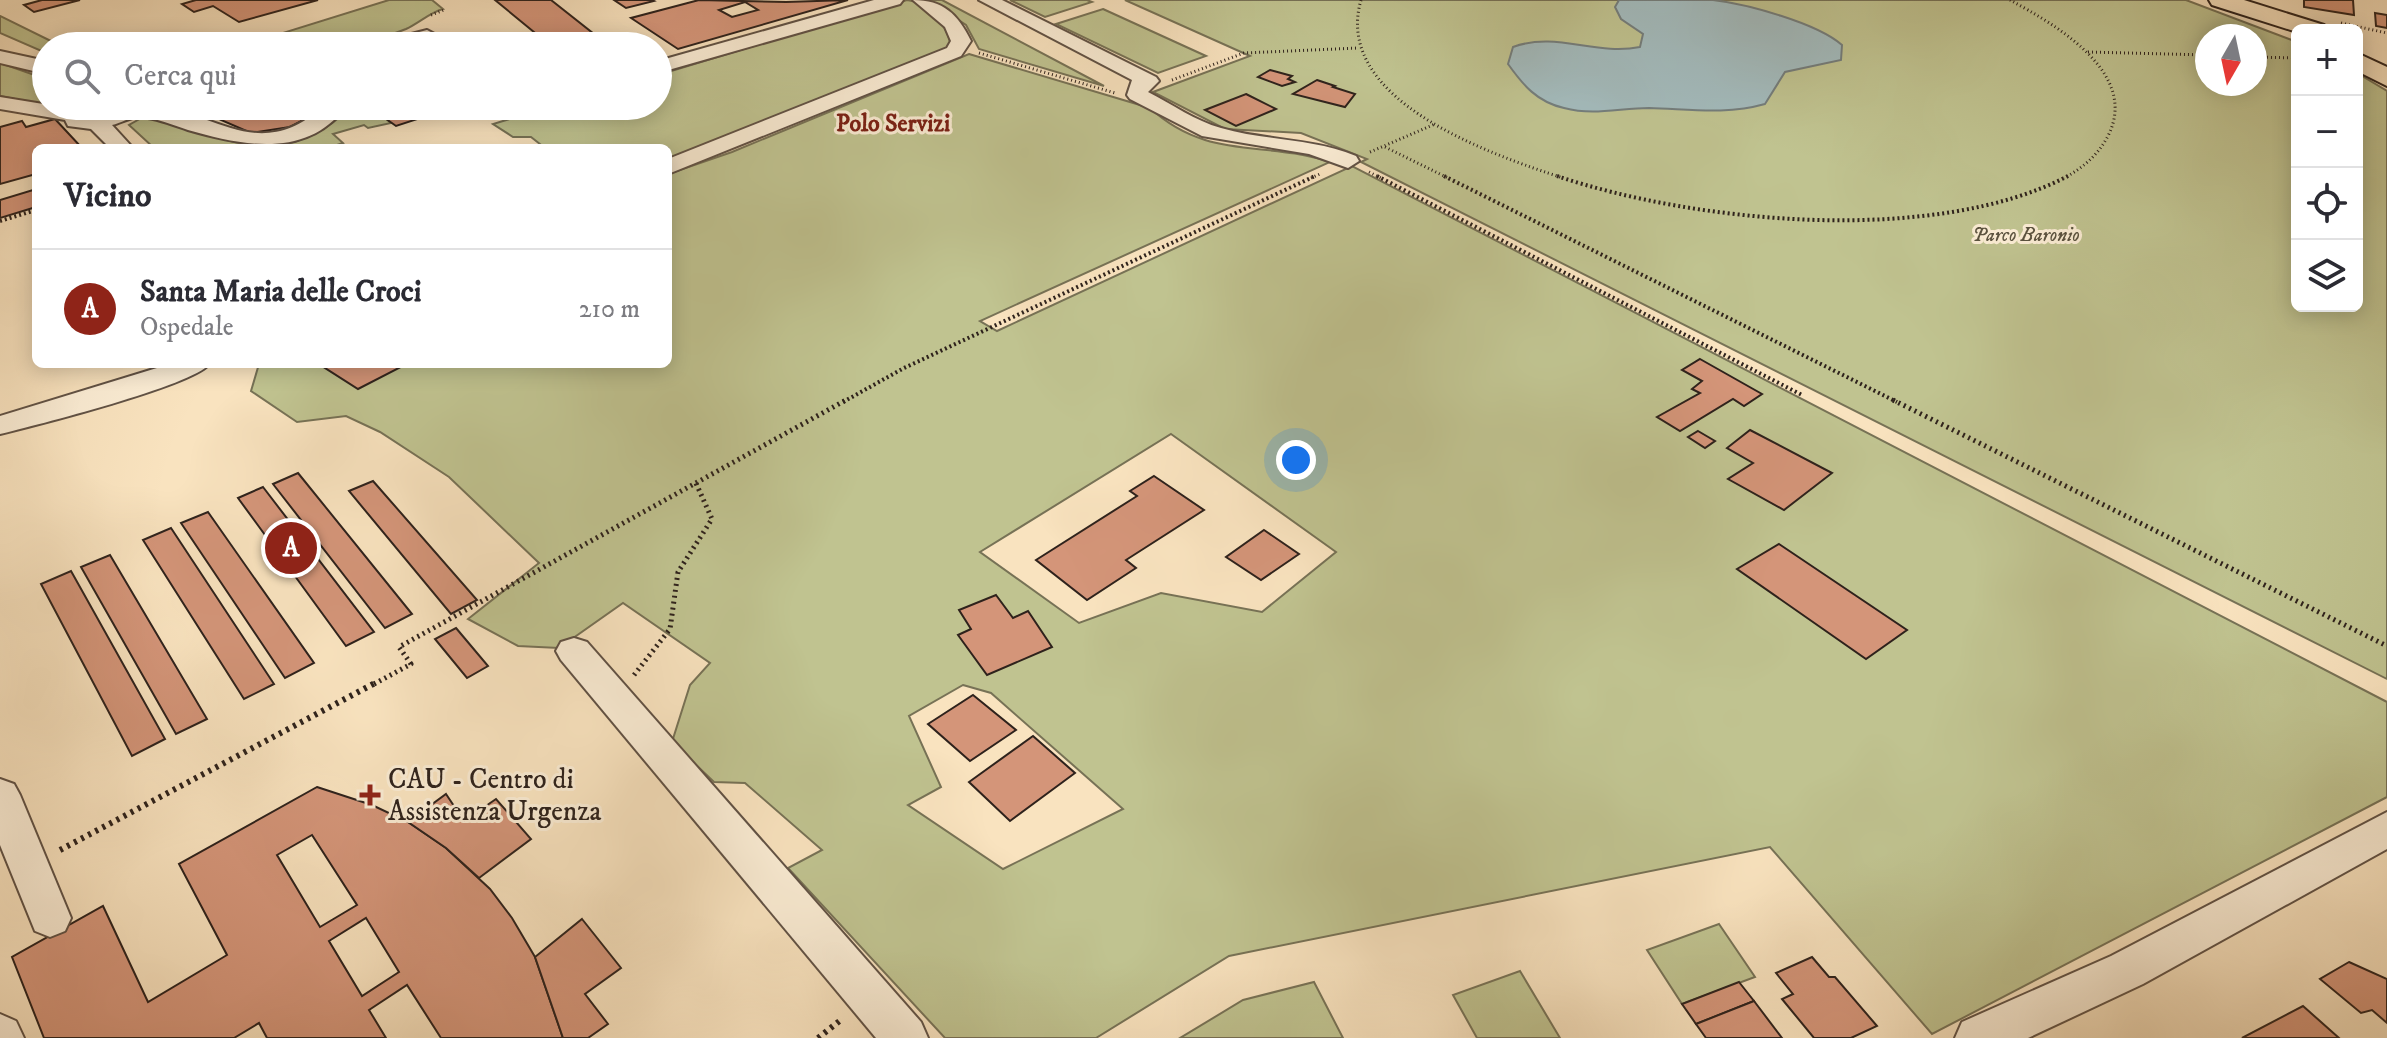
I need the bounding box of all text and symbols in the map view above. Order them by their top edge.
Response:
north arrow [2195,24,2267,96]
map controls [2291,24,2363,312]
button: + [2291,24,2363,96]
search box [32,32,672,120]
icon: search [60,54,104,98]
text: Cerca qui [124,58,237,95]
button: − [2291,96,2363,168]
district label: Polo Servizi [836,109,950,139]
button: locate [2291,168,2363,240]
text: Vicino [64,175,152,217]
park label: Parco Baronio [1972,223,2080,248]
button: layers [2291,240,2363,312]
text: Santa Maria delle Croci [140,274,421,311]
text: A [82,293,98,326]
text: 210 m [579,293,640,326]
text: Ospedale [140,311,233,344]
your location [1276,440,1316,480]
pin: A [265,518,317,578]
place label: CAU - Centro di Assistenza Urgenza [388,762,602,829]
marker: CAU - Centro di Assistenza Urgenza [359,784,381,806]

